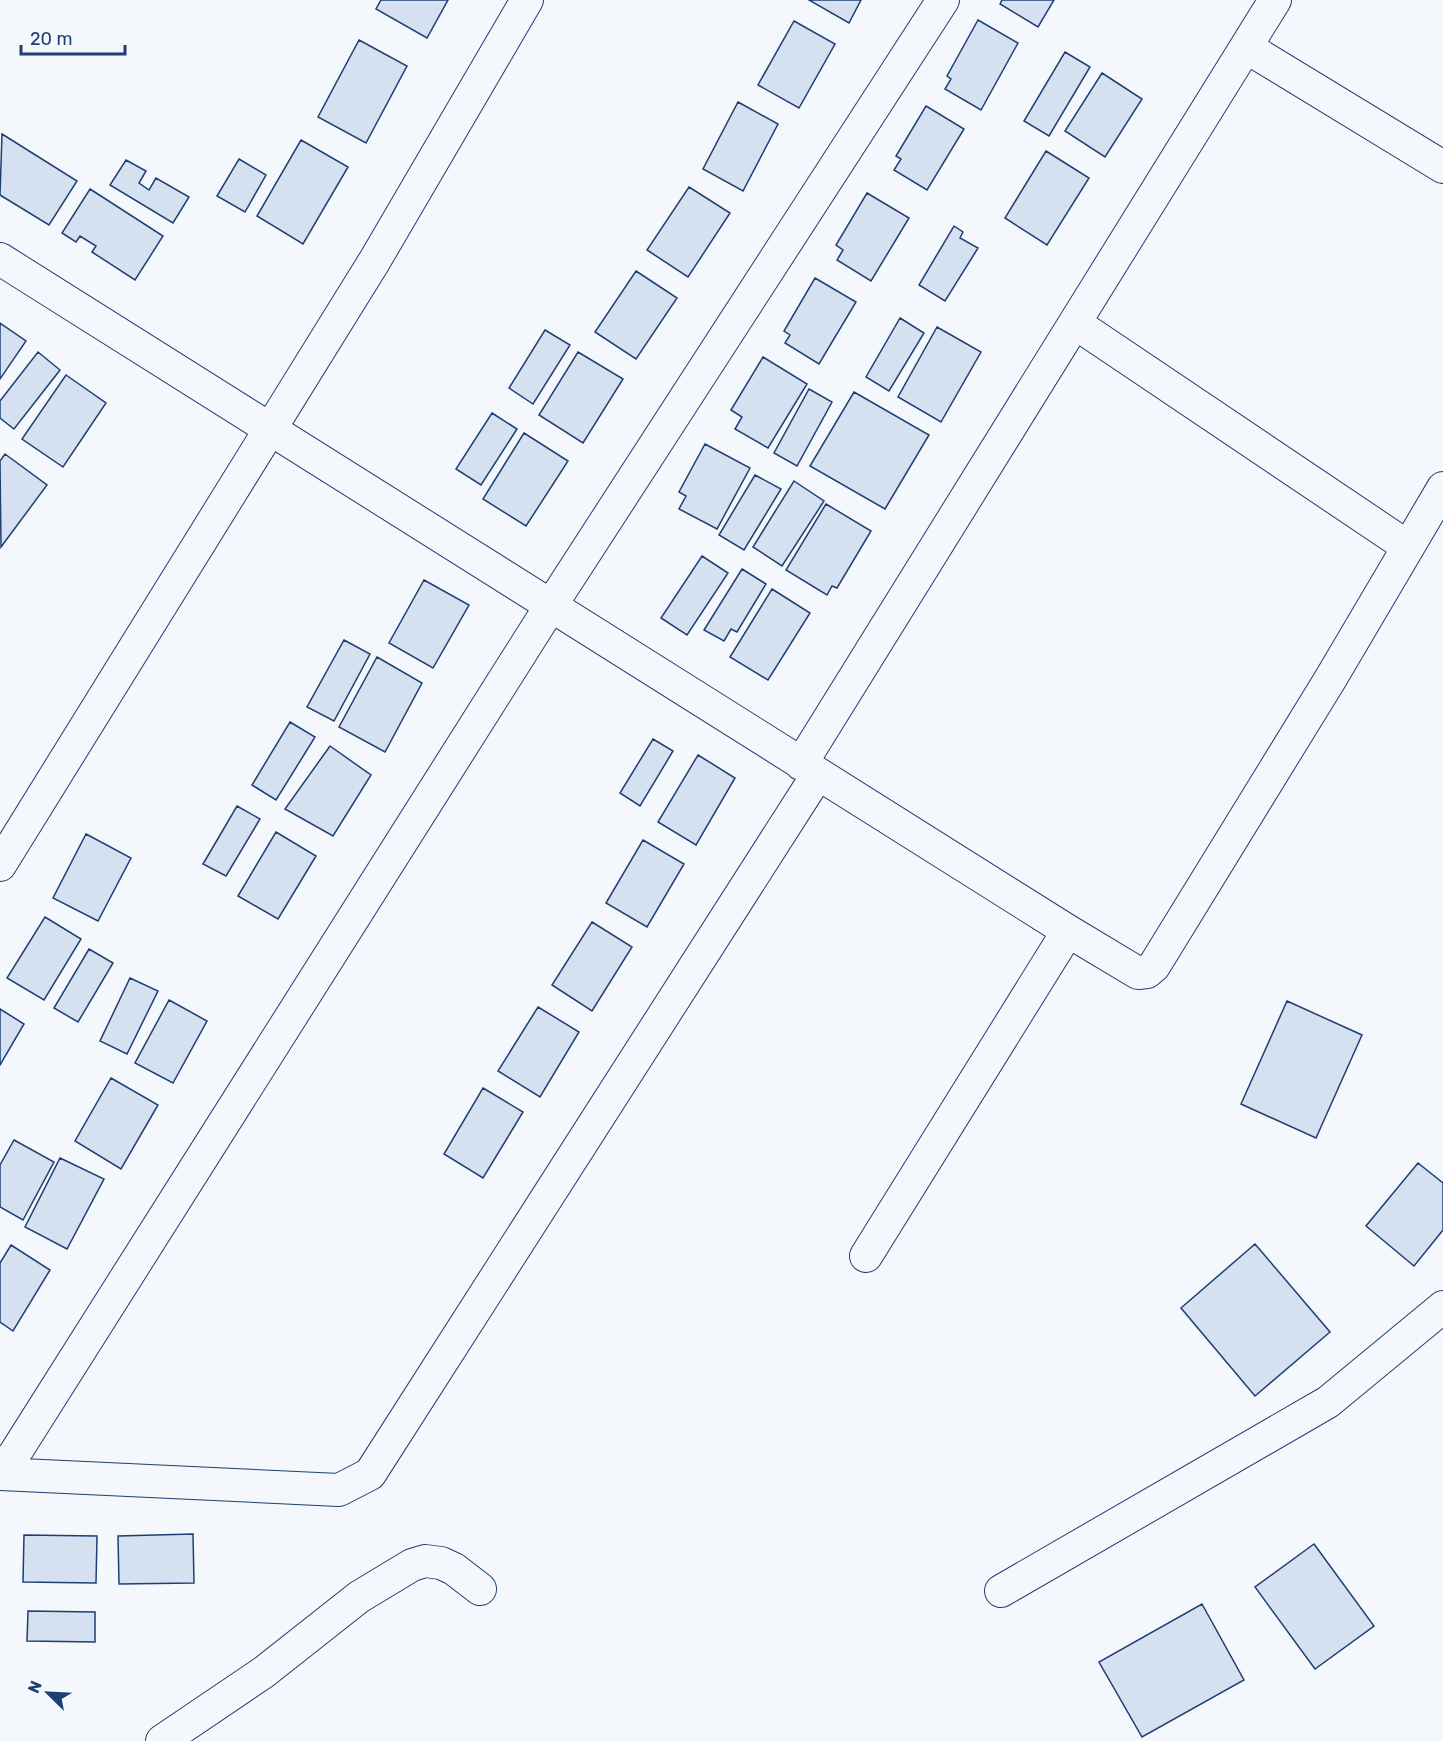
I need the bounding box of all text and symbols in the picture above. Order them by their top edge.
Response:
scale bar [21,18,124,56]
text: 20 m [30,28,72,50]
north arrow [18,1663,78,1723]
text: N [24,1678,46,1696]

